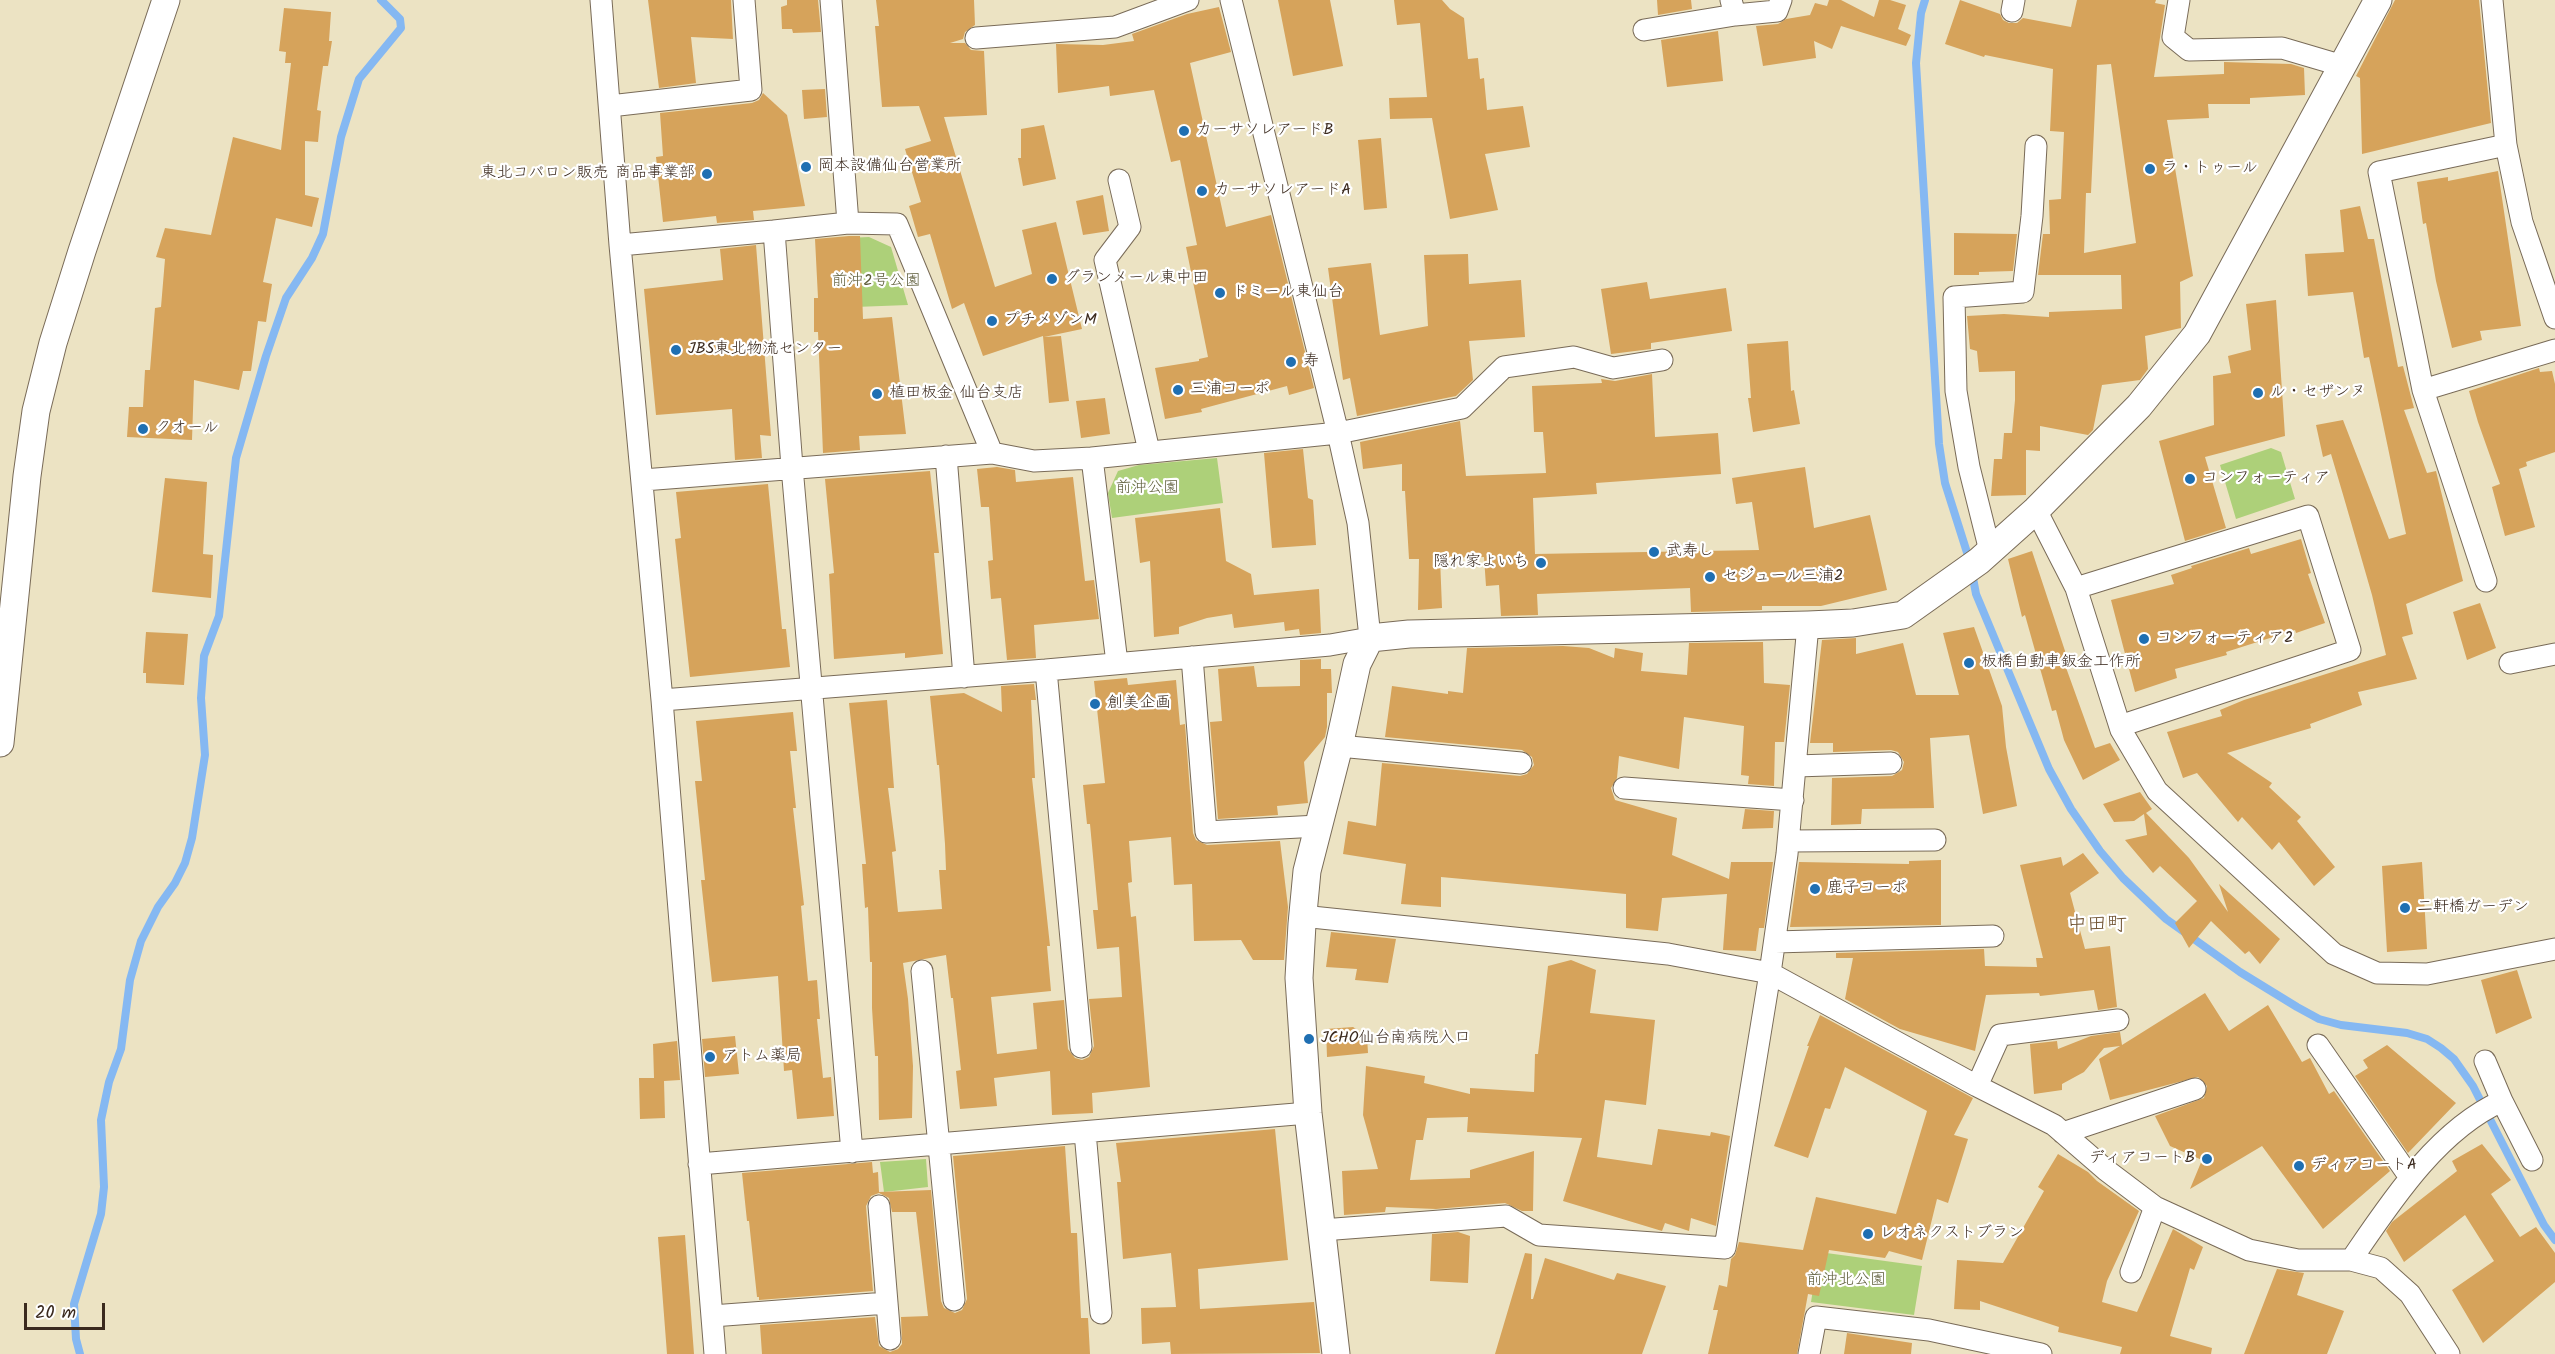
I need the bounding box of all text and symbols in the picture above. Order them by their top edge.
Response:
place label: カーサソレアードB [1196,121,1334,141]
marker: カーサソレアードB [1177,124,1191,138]
place label: 岡本設備仙台営業所 [818,157,962,177]
place label: ラ・トゥール [2162,159,2258,179]
marker: 岡本設備仙台営業所 [799,160,813,174]
marker: ラ・トゥール [2143,162,2157,176]
place label: 東北コパロン販売 商品事業部 [481,164,695,184]
marker: 東北コパロン販売 商品事業部 [700,167,714,181]
place label: カーサソレアードA [1214,181,1351,201]
marker: カーサソレアードA [1195,184,1209,198]
place label: グランメール東中田 [1064,269,1208,289]
park label: 前沖2号公園 [831,272,921,292]
marker: グランメール東中田 [1045,272,1059,286]
place label: ドミール東仙台 [1232,283,1344,303]
marker: ドミール東仙台 [1213,286,1227,300]
place label: プチメゾンM [1004,311,1097,331]
marker: プチメゾンM [985,314,999,328]
place label: JBS東北物流センター [688,340,842,360]
marker: JBS東北物流センター [669,343,683,357]
place label: 寿 [1303,352,1319,372]
marker: 寿 [1284,355,1298,369]
place label: 三浦コーポ [1190,380,1270,400]
marker: 三浦コーポ [1171,383,1185,397]
place label: ル・セザンヌ [2270,383,2366,403]
place label: 植田板金 仙台支店 [889,384,1023,404]
marker: ル・セザンヌ [2251,386,2265,400]
marker: 植田板金 仙台支店 [870,387,884,401]
place label: クオール [155,419,219,439]
marker: クオール [136,422,150,436]
place label: コンフォーティア [2202,469,2330,489]
marker: コンフォーティア [2183,472,2197,486]
park label: 前沖公園 [1115,479,1179,499]
place label: 武寿し [1666,542,1714,562]
marker: 武寿し [1647,545,1661,559]
place label: 隠れ家よいち [1433,553,1529,573]
marker: 隠れ家よいち [1534,556,1548,570]
place label: セジュール三浦2 [1722,567,1843,587]
marker: セジュール三浦2 [1703,570,1717,584]
place label: コンフォーティア2 [2156,629,2293,649]
marker: コンフォーティア2 [2137,632,2151,646]
place label: 板橋自動車鈑金工作所 [1981,653,2141,673]
marker: 板橋自動車鈑金工作所 [1962,656,1976,670]
place label: 創美企画 [1107,694,1171,714]
marker: 創美企画 [1088,697,1102,711]
place label: 鹿子コーポ [1827,879,1907,899]
marker: 鹿子コーポ [1808,882,1822,896]
place label: 二軒橋ガーデン [2417,898,2529,918]
marker: 二軒橋ガーデン [2398,901,2412,915]
district label: 中田町 [2067,915,2127,939]
place label: JCHO仙台南病院入口 [1321,1029,1471,1049]
marker: JCHO仙台南病院入口 [1302,1032,1316,1046]
place label: アトム薬局 [722,1047,802,1067]
marker: アトム薬局 [703,1050,717,1064]
place label: ディアコートB [2089,1149,2195,1169]
marker: ディアコートB [2200,1152,2214,1166]
place label: ディアコートA [2311,1156,2417,1176]
marker: ディアコートA [2292,1159,2306,1173]
place label: レオネクストブラン [1880,1224,2024,1244]
marker: レオネクストブラン [1861,1227,1875,1241]
park label: 前沖北公園 [1806,1271,1886,1291]
scale bar [27,1291,108,1329]
text: 20 m [35,1299,76,1328]

